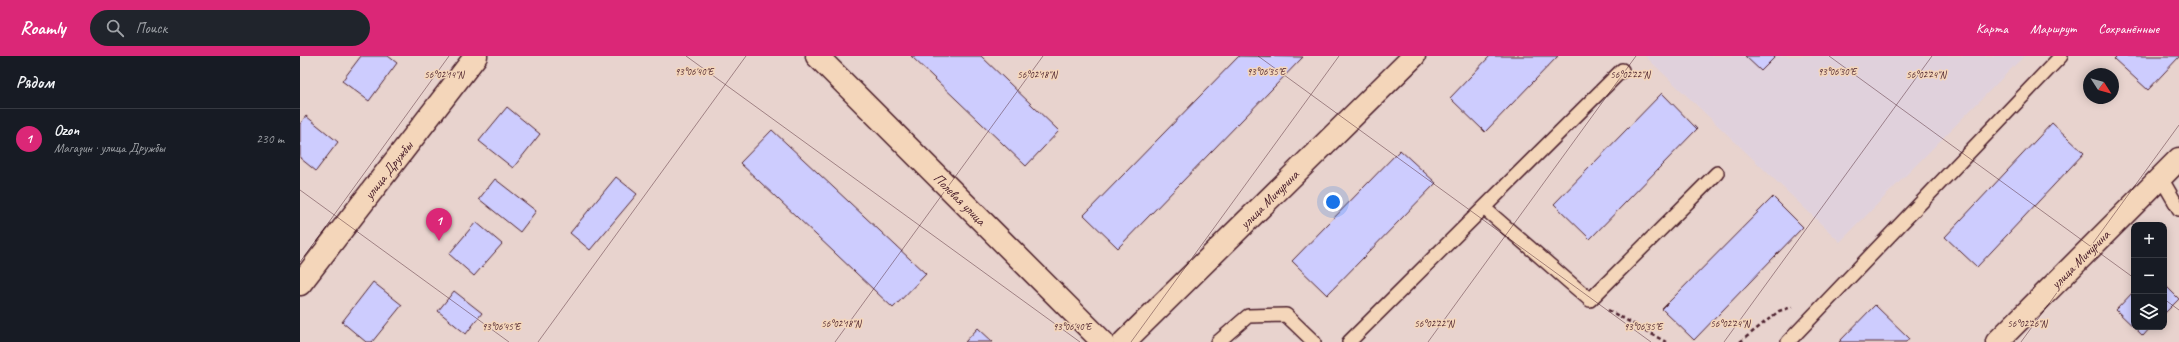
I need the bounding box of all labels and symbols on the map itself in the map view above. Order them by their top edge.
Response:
text: 93°06'40"E [675,65,715,78]
text: 93°06'35"E [1247,65,1287,78]
text: 93°06'30"E [1818,65,1858,78]
text: 56°02'14"N [424,68,466,81]
text: 56°02'18"N [1017,68,1059,81]
text: 56°02'22"N [1610,68,1652,81]
text: 56°02'24"N [1906,68,1948,81]
north arrow [2083,68,2119,104]
street label: улица Дружбы [360,137,417,204]
street label: улица Мичурина [1236,166,1303,233]
street label: Полевая улица [930,170,990,230]
your location [1323,192,1343,212]
pin: 1 [426,208,452,241]
street label: улица Мичурина [2047,226,2114,293]
text: 56°02'18"N [821,317,863,330]
text: 56°02'22"N [1414,317,1456,330]
text: 56°02'24"N [1710,317,1752,330]
text: 56°02'26"N [2007,317,2049,330]
text: 93°06'45"E [482,320,522,333]
text: 93°06'40"E [1053,320,1093,333]
text: 93°06'35"E [1624,320,1664,333]

